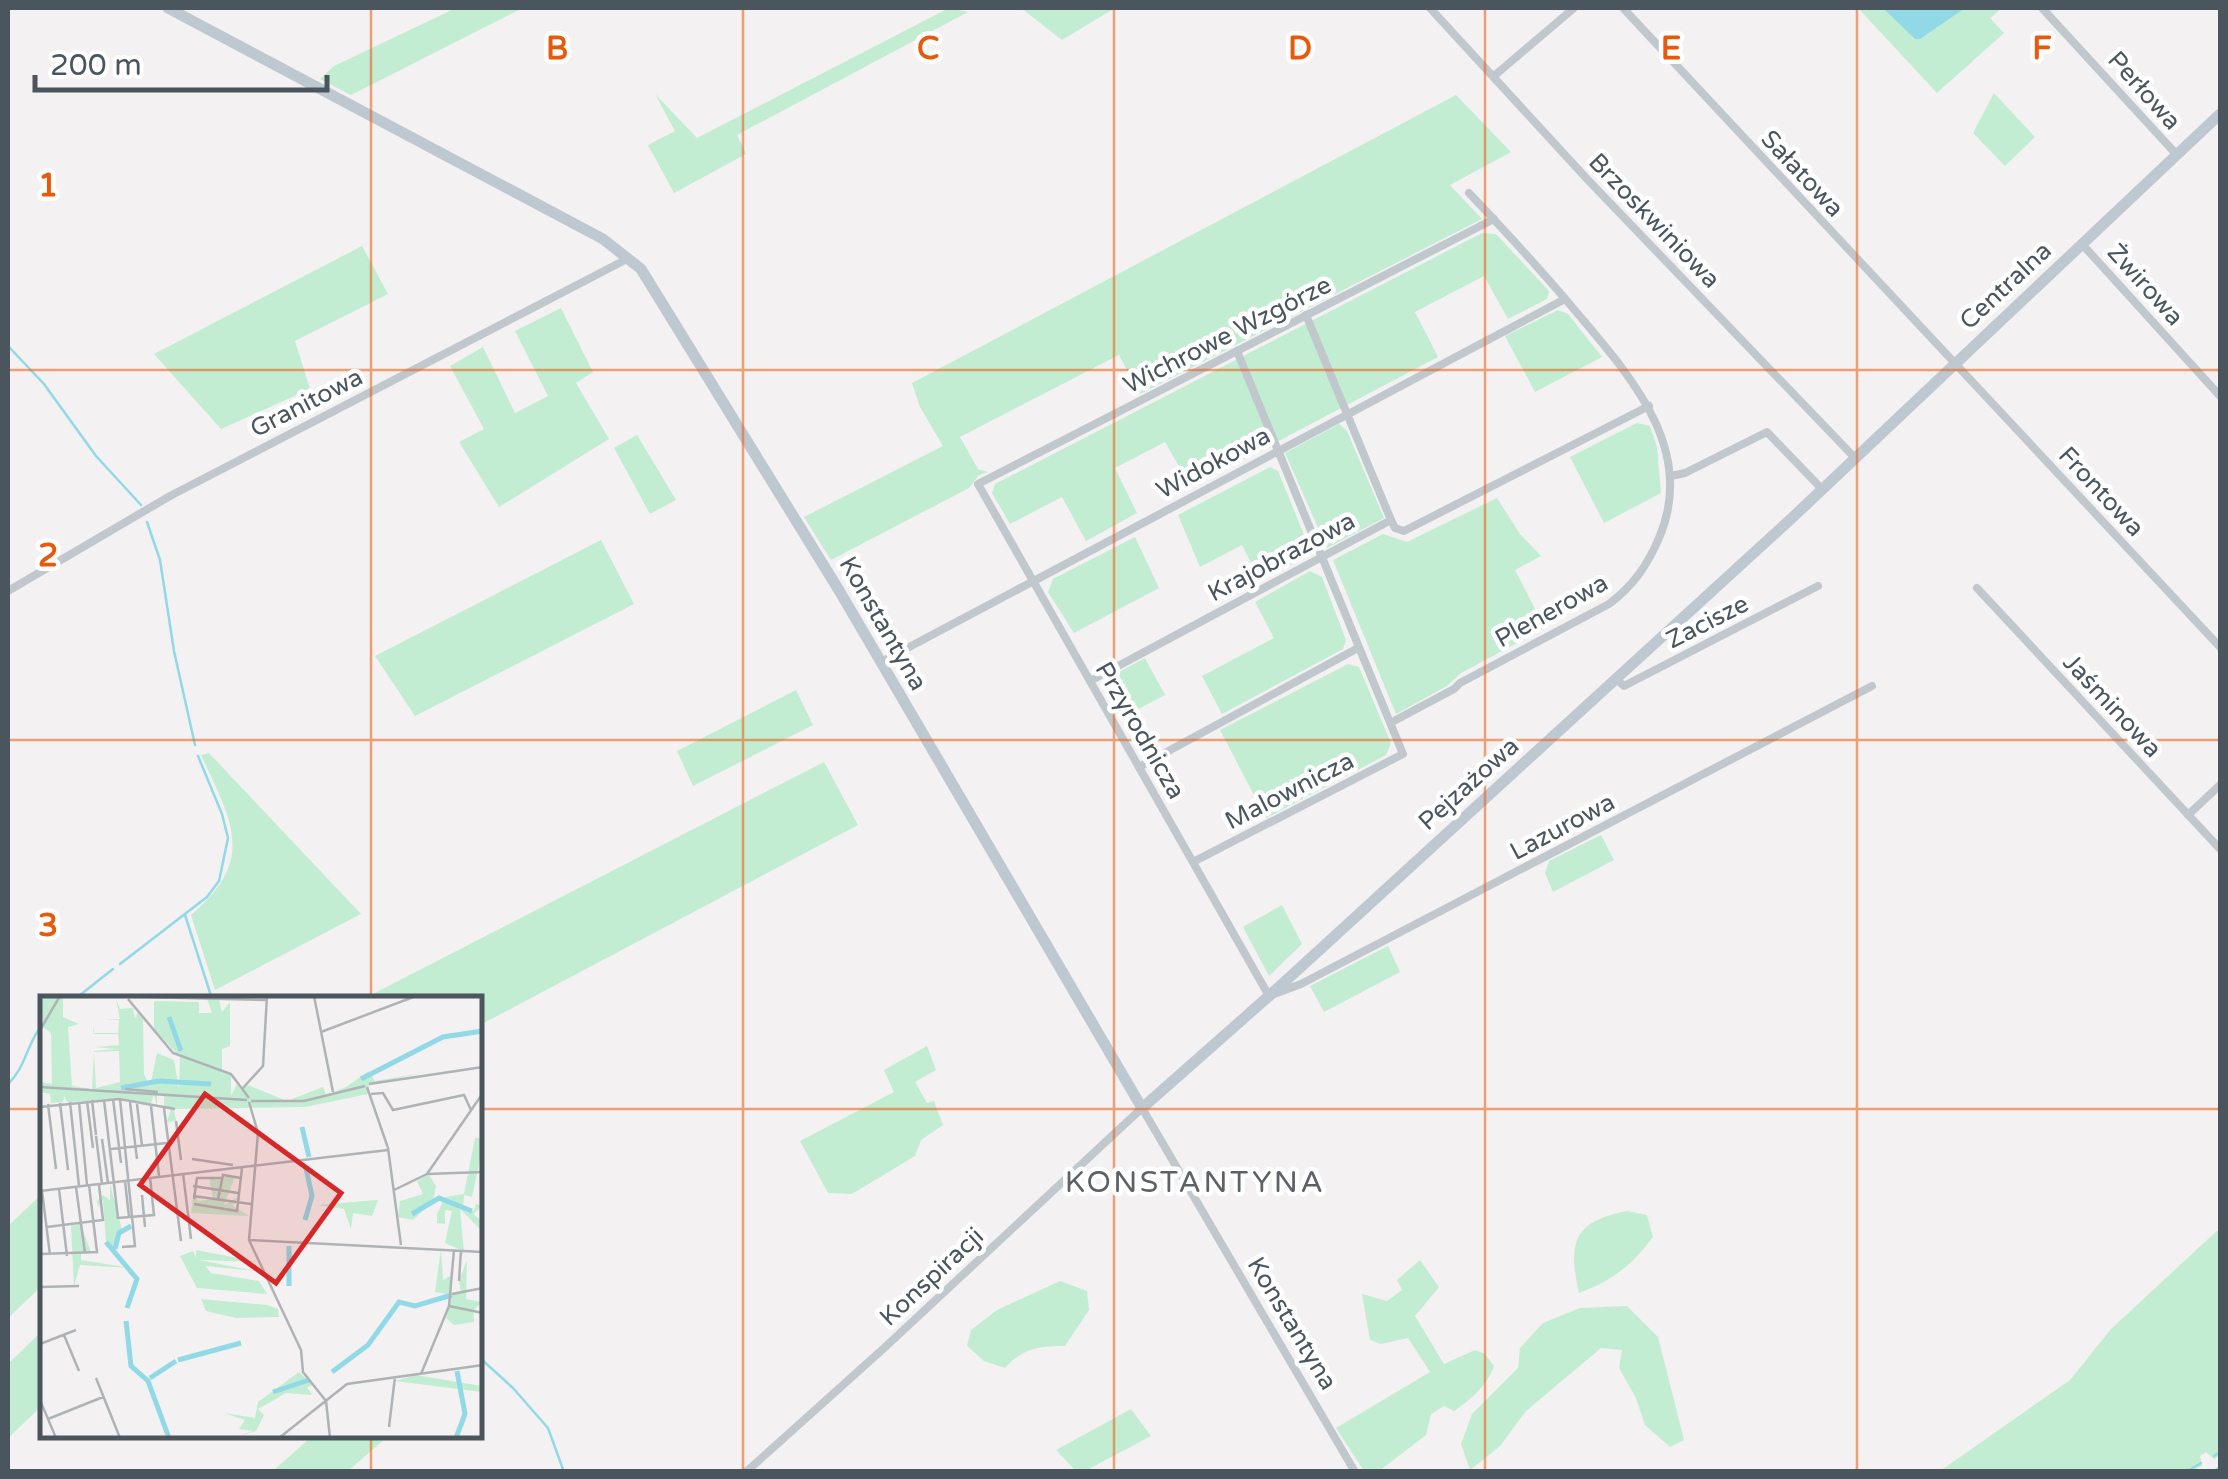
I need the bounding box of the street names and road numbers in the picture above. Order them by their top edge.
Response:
street label: Perłowa [2101,45,2187,136]
street label: Sałatowa [1755,124,1850,223]
street label: Brzoskwiniowa [1582,147,1726,294]
street label: Centralna [1953,236,2058,336]
street label: Żwirowa [2101,238,2190,332]
street label: Wichrowe Wzgórze [1119,270,1336,400]
street label: Granitowa [245,362,368,444]
street label: Widokowa [1152,420,1275,505]
street label: Frontowa [2052,441,2150,543]
street label: Krajobrazowa [1203,505,1360,608]
street label: Konstantyna [833,551,934,696]
street label: Plenerowa [1490,568,1613,654]
street label: Zacisze [1661,589,1754,655]
street label: Jaśminowa [2057,648,2168,764]
street label: Przyrodnicza [1089,657,1192,804]
street label: Pejzażowa [1412,731,1525,837]
street label: Malownicza [1220,746,1359,836]
street label: Lazurowa [1505,787,1620,867]
street label: Konspiracji [874,1221,990,1332]
street label: Konstantyna [1241,1252,1344,1395]

